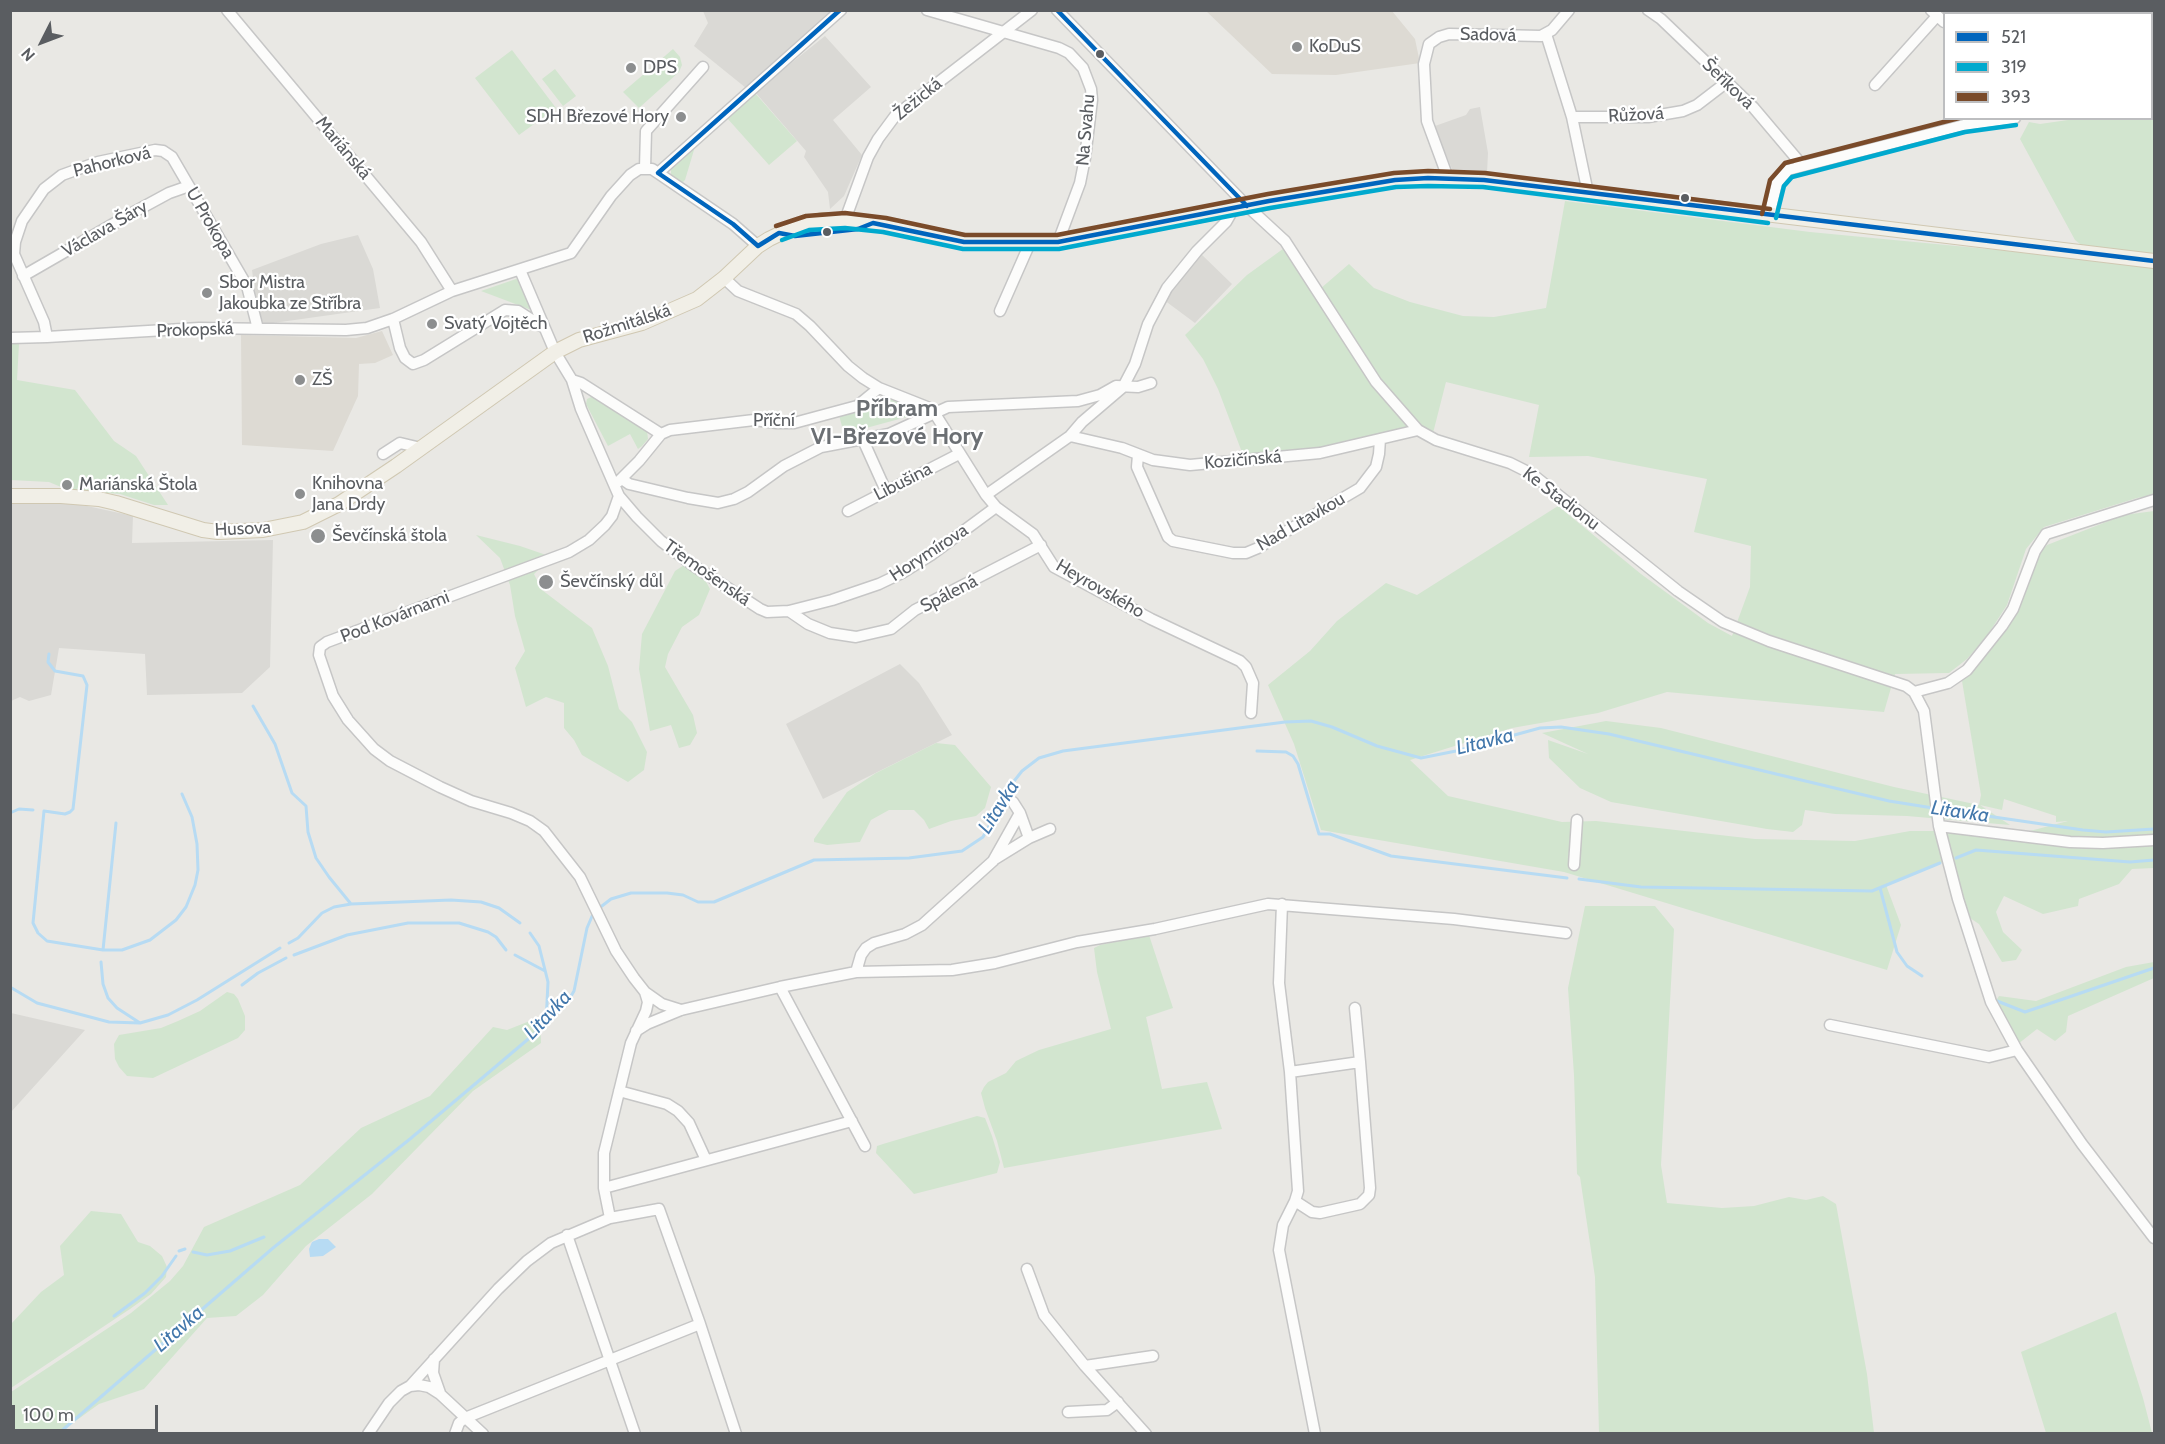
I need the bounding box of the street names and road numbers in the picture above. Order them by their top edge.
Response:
street label: Sadová [1460,24,1516,46]
street label: Šeříková [1697,54,1759,114]
street label: Žežická [890,73,946,125]
street label: Na Svahu [1072,93,1100,167]
street label: Růžová [1608,103,1664,127]
street label: Mariánská [310,112,376,184]
street label: Pahorková [71,142,153,182]
street label: U Prokopa [181,183,239,263]
street label: Václava Šáry [58,196,152,262]
street label: Rožmitálská [580,300,674,348]
street label: Prokopská [156,318,234,342]
street label: Příční [753,410,795,432]
street label: Kozičínská [1203,446,1283,474]
street label: Libušina [870,458,936,506]
street label: Ke Stadionu [1518,463,1604,535]
street label: Nad Litavkou [1253,488,1349,556]
street label: Husova [214,517,272,541]
street label: Horymírova [886,520,972,586]
street label: Třemošenská [659,535,755,611]
street label: Heyrovského [1052,555,1148,623]
street label: Spálená [917,570,981,618]
street label: Pod Kovárnami [338,586,452,648]

